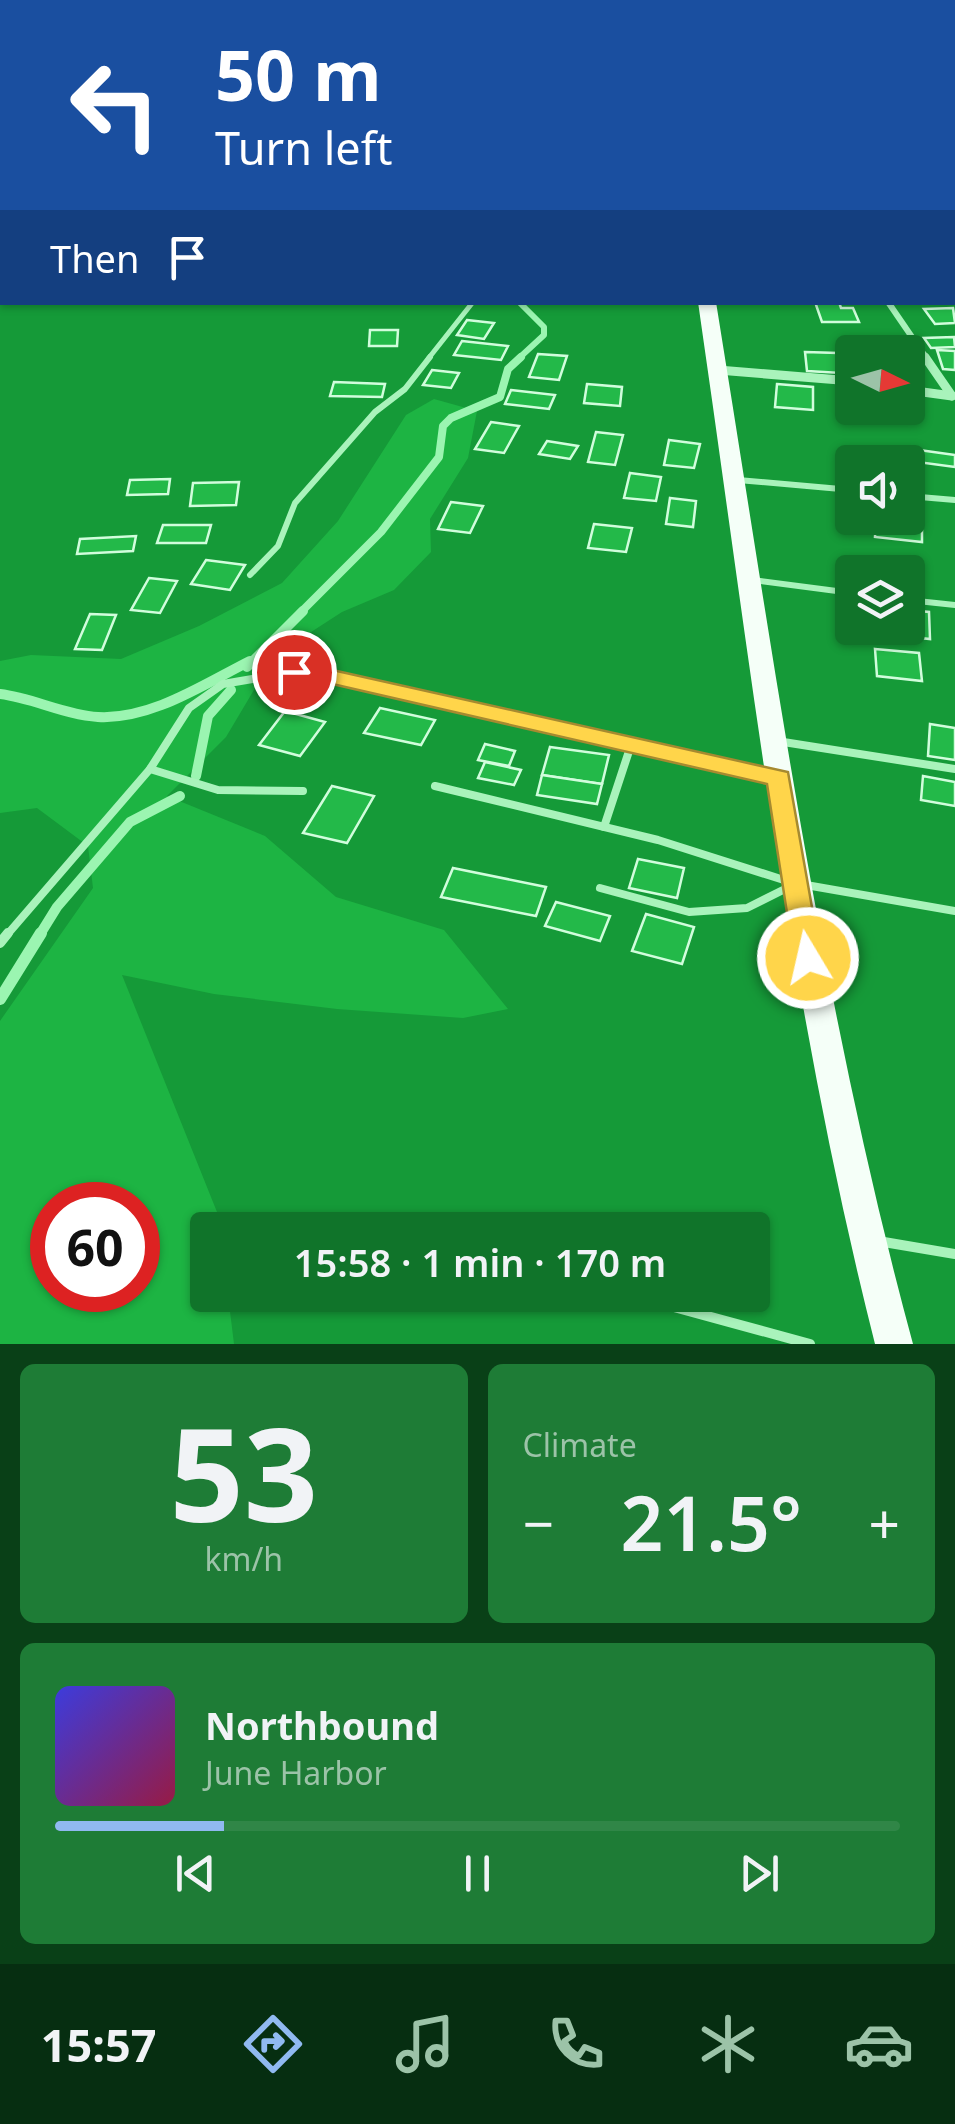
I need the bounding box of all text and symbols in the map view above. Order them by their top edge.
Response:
text: 50 m [215,26,382,122]
icon: left [50,40,180,170]
text: Turn left [215,117,392,178]
icon: arrive [160,230,215,285]
text: Then [50,232,140,284]
north arrow [835,335,925,425]
map controls [835,335,925,645]
button: sound [835,445,925,535]
button: layers [835,555,925,645]
pin [252,630,337,715]
icon: arrive [267,645,322,700]
position arrow [756,906,860,1010]
speed limit sign: 60 [30,1182,160,1312]
text: 15:58 · 1 min · 170 m [294,1236,666,1288]
text: 53 [169,1383,318,1560]
text: Climate [523,1423,637,1466]
text: 21.5° [621,1471,802,1573]
text: − [523,1485,554,1560]
text: + [869,1485,900,1560]
text: km/h [204,1537,283,1580]
text: Northbound [205,1699,439,1751]
text: June Harbor [205,1751,387,1794]
icon: previous [168,1846,223,1901]
icon: pause [450,1846,505,1901]
icon: next [732,1846,787,1901]
icon: directions [238,2009,308,2079]
icon: music [390,2009,460,2079]
icon: phone [541,2009,611,2079]
icon: climate [693,2009,763,2079]
icon: car [844,2009,914,2079]
text: 15:57 [41,2014,156,2075]

